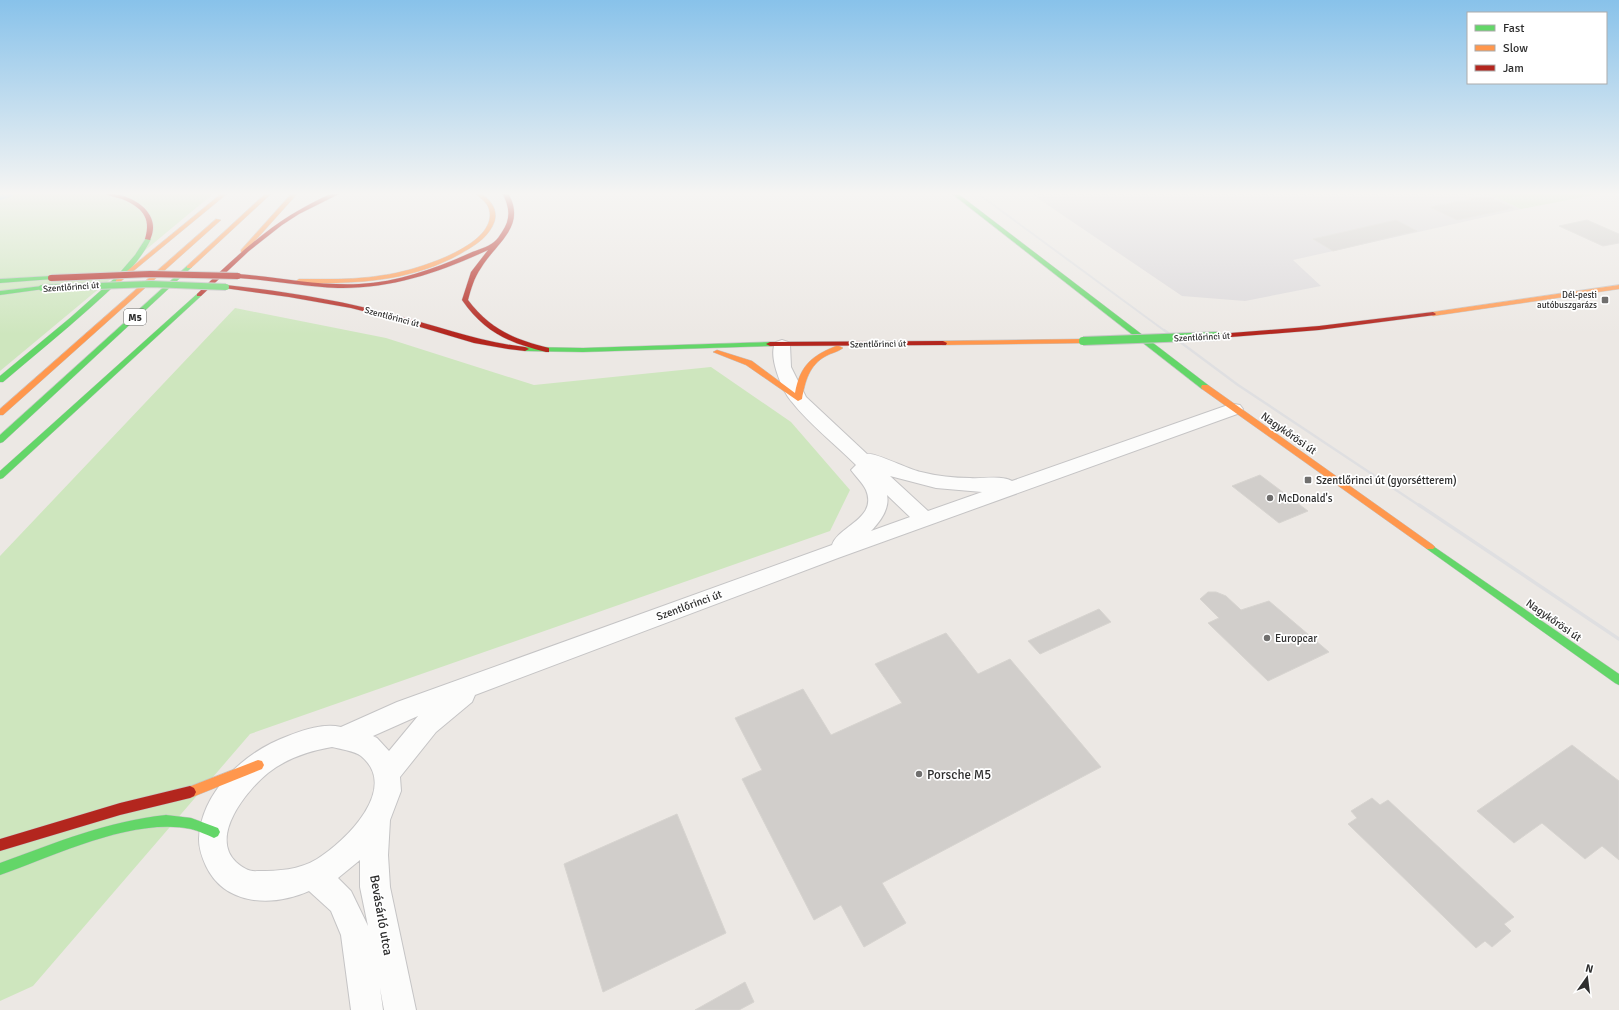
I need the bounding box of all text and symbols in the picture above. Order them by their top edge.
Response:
legend [1467,12,1607,84]
text: Fast [1503,21,1524,36]
text: Slow [1503,41,1528,56]
text: Jam [1503,61,1524,76]
street label: Szentlőrinci út [43,280,99,295]
place label: Dél-pesti autóbuszgarázs [1537,290,1597,311]
marker: Dél-pesti autóbuszgarázs [1600,295,1610,305]
street label: Szentlőrinci út [363,305,420,330]
road number: M5 [124,309,146,325]
street label: Szentlőrinci út [1174,331,1230,344]
street label: Szentlőrinci út [850,339,906,350]
street label: Nagykőrösi út [1259,410,1319,457]
place label: Szentlőrinci út (gyorsétterem) [1316,474,1457,487]
marker: Szentlőrinci út (gyorsétterem) [1303,475,1313,485]
place label: McDonald's [1278,492,1333,505]
marker: McDonald's [1265,493,1275,503]
street label: Szentlőrinci út [655,588,724,623]
street label: Nagykőrösi út [1524,597,1584,644]
place label: Europcar [1275,632,1317,645]
marker: Europcar [1262,633,1272,643]
place label: Porsche M5 [927,767,991,783]
marker: Porsche M5 [914,769,924,779]
street label: Bevásárló utca [366,874,396,957]
north arrow [1567,958,1607,998]
text: N [1584,962,1595,976]

